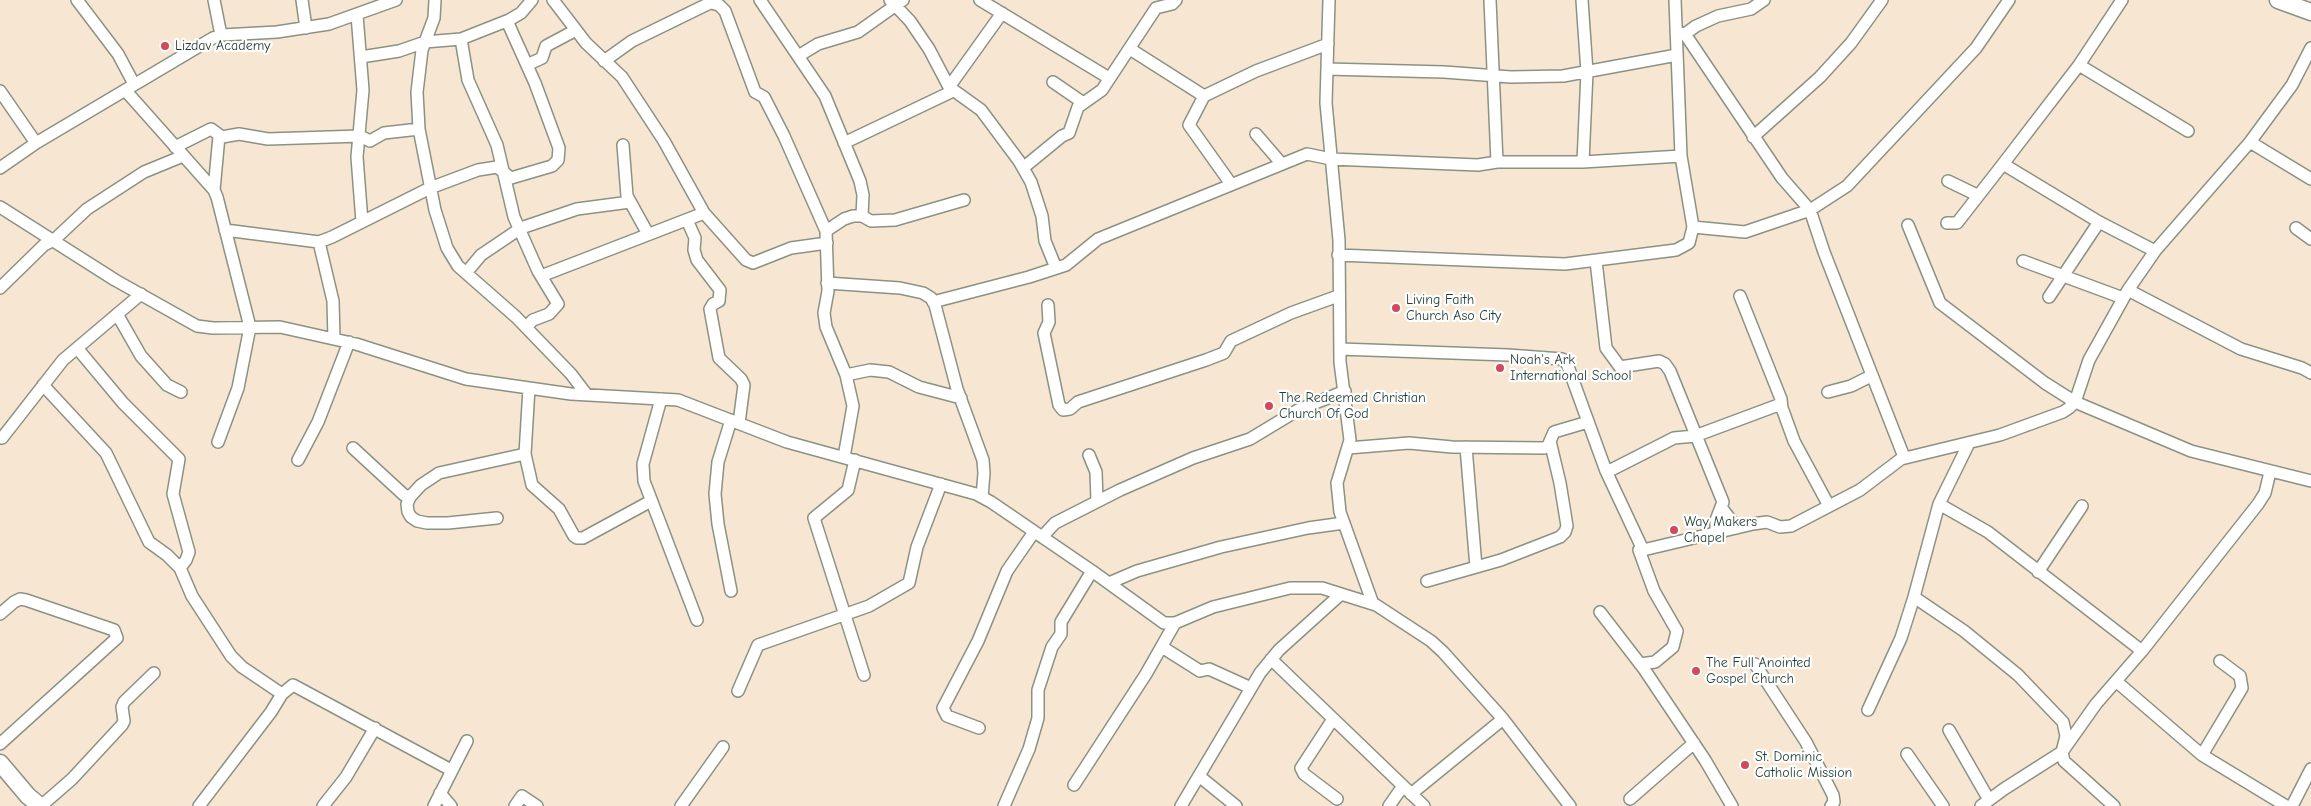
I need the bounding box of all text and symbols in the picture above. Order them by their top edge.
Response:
place label: Lizdav Academy [175,38,270,54]
marker: Lizdav Academy [159,40,171,52]
place label: Living Faith Church Aso City [1406,292,1501,324]
marker: Living Faith Church Aso City [1390,302,1402,314]
place label: Noah's Ark International School [1510,352,1632,384]
marker: Noah's Ark International School [1494,362,1506,374]
place label: The Redeemed Christian Church Of God [1279,390,1426,422]
marker: The Redeemed Christian Church Of God [1263,400,1275,412]
place label: Way Makers Chapel [1684,514,1757,546]
marker: Way Makers Chapel [1668,524,1680,536]
place label: The Full Anointed Gospel Church [1706,655,1811,688]
marker: The Full Anointed Gospel Church [1690,665,1702,677]
place label: St. Dominic Catholic Mission [1755,749,1852,782]
marker: St. Dominic Catholic Mission [1739,759,1751,771]

